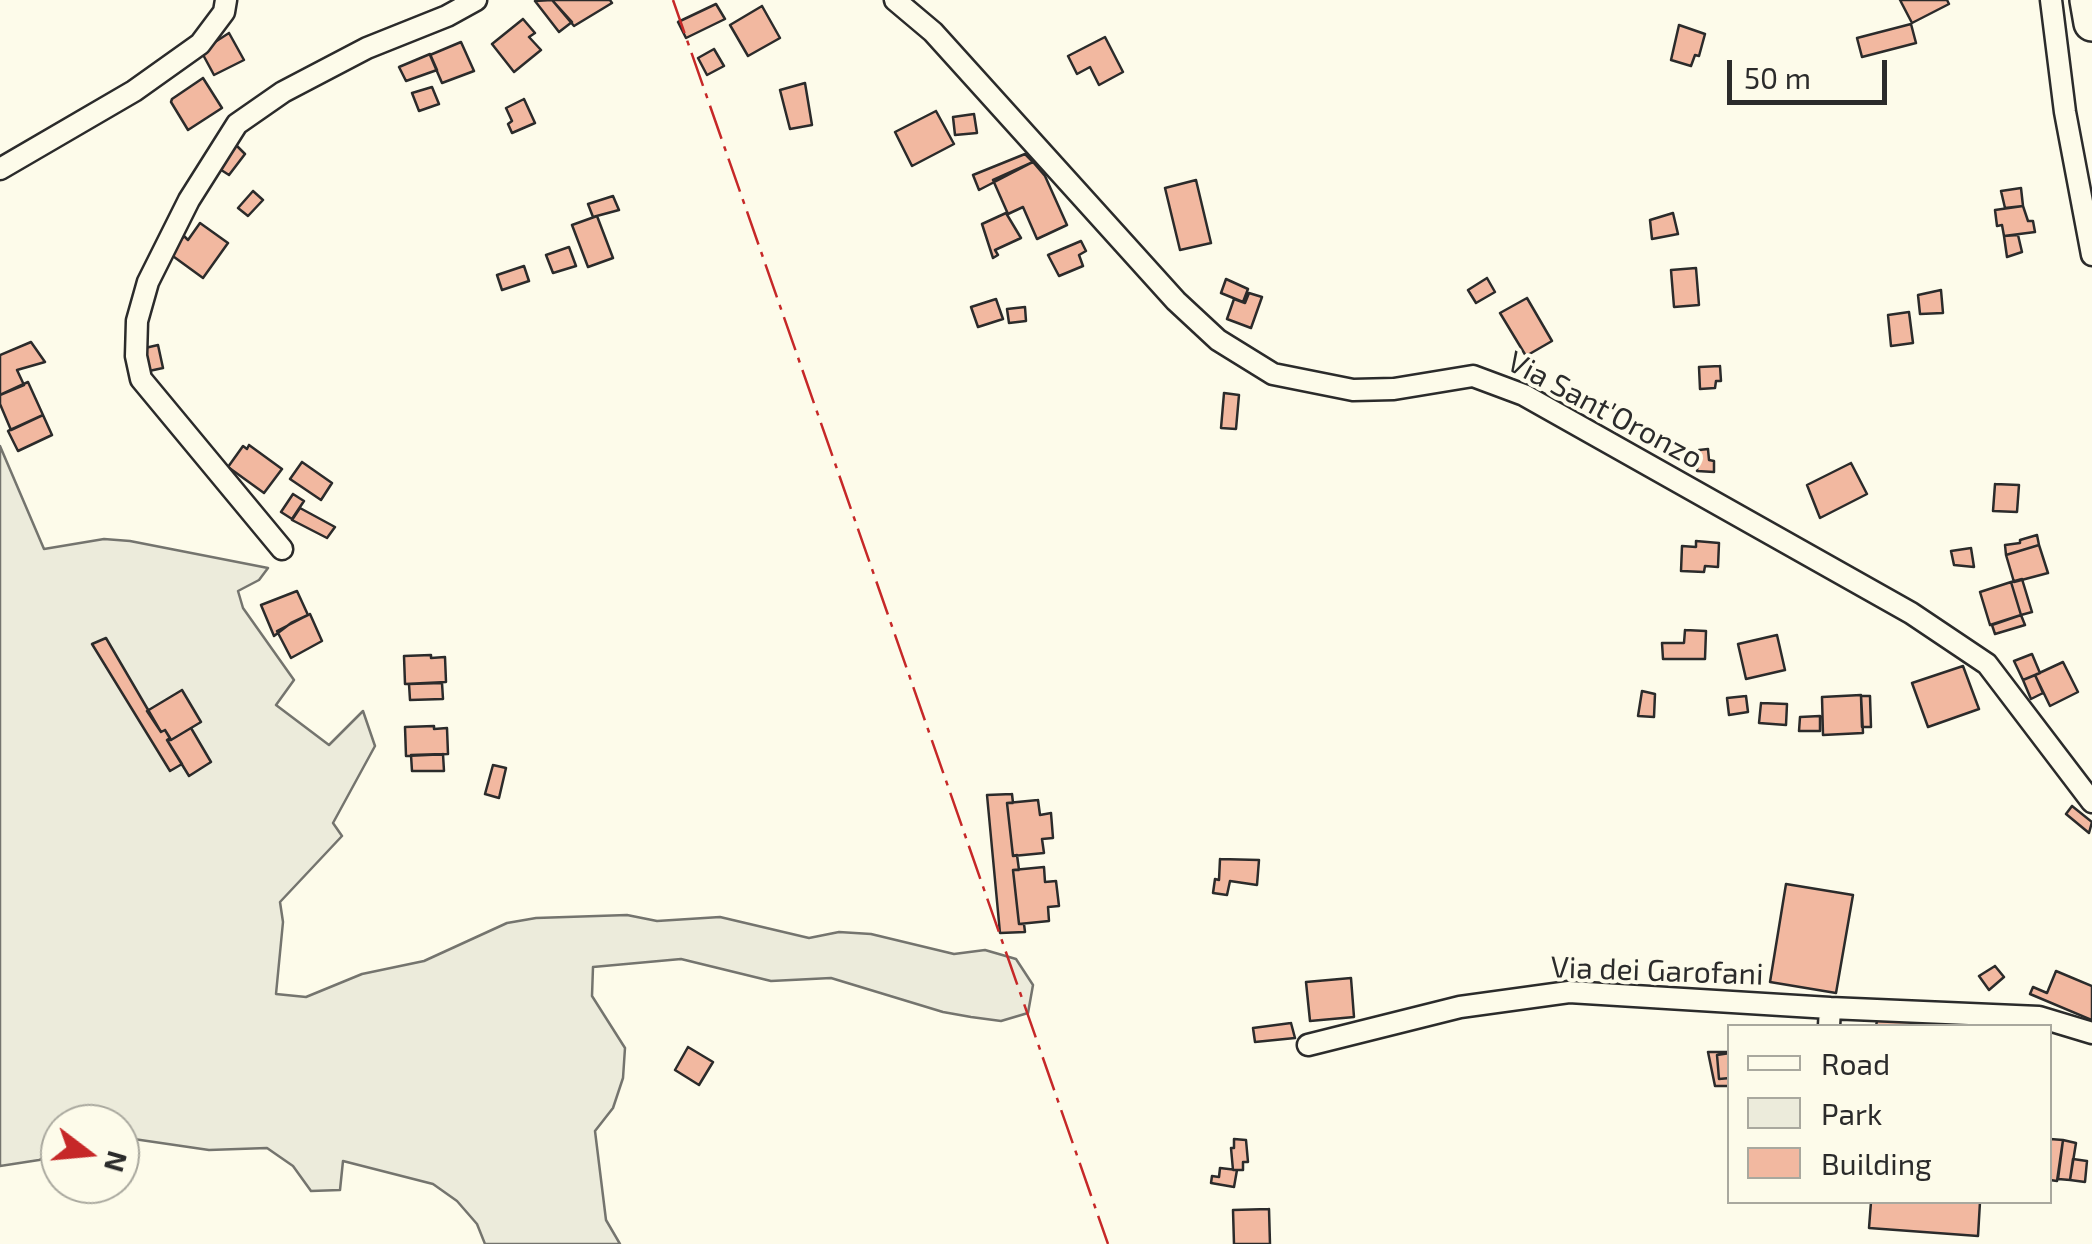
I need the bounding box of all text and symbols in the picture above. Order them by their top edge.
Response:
scale bar [1732,40,1892,102]
text: 50 m [1744,59,1811,95]
street label: Via Sant'Oronzo [1501,343,1709,477]
street label: Via dei Garofani [1550,949,1764,993]
legend [1727,1024,2052,1204]
text: Road [1821,1045,1890,1081]
text: Park [1821,1095,1882,1131]
north arrow [40,1104,140,1204]
text: Building [1821,1145,1932,1181]
text: N [98,1147,136,1176]

